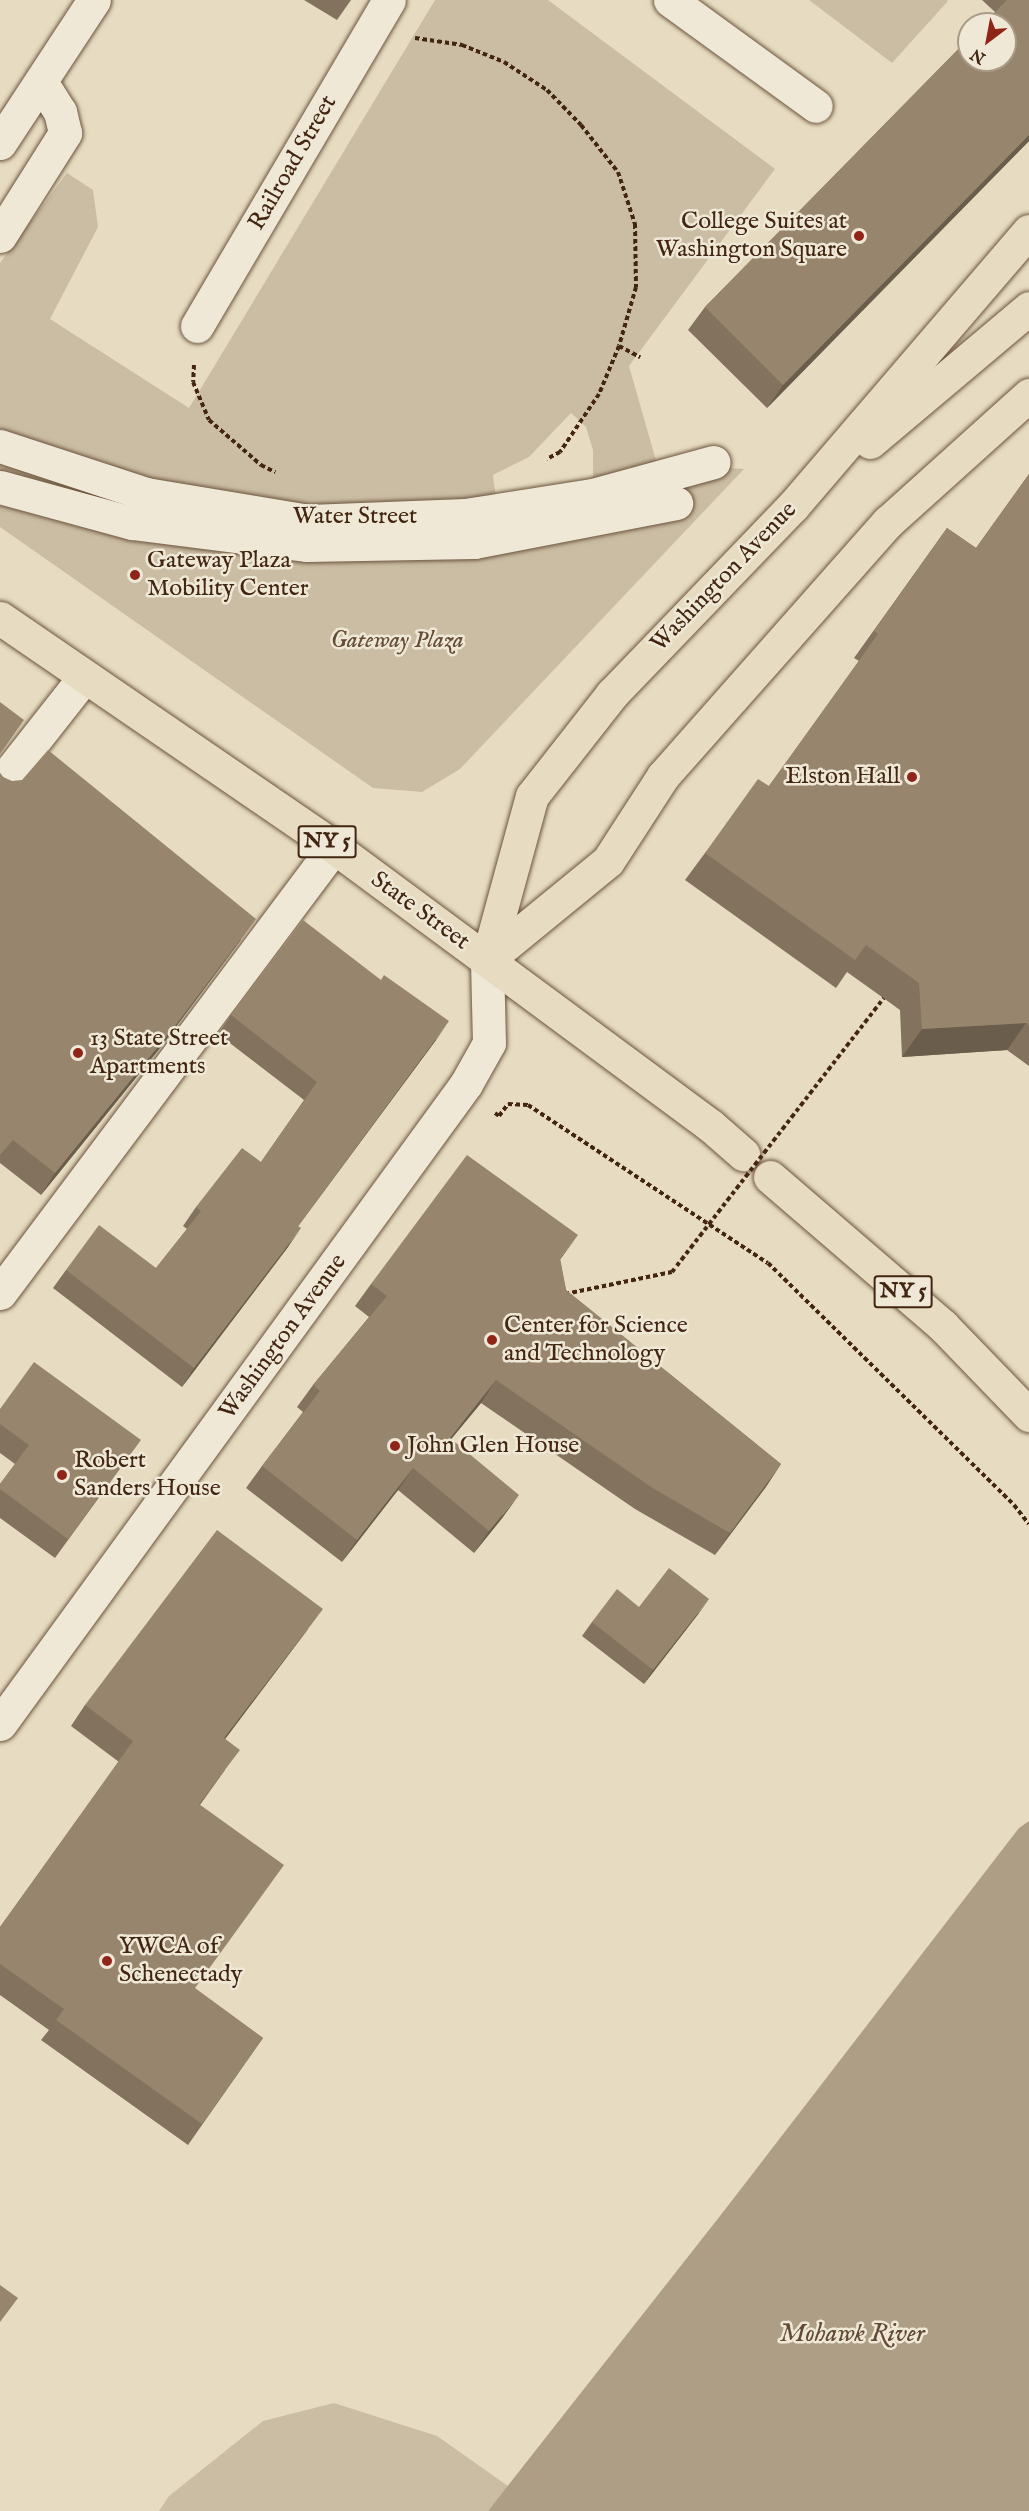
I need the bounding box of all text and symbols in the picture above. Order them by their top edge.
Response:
north arrow [957,12,1017,72]
text: N [967,43,990,68]
street label: Railroad Street [243,90,343,236]
place label: College Suites at Washington Square [656,208,847,264]
marker: College Suites at Washington Square [852,229,866,243]
street label: Washington Avenue [645,496,803,658]
street label: Water Street [293,503,417,531]
place label: Gateway Plaza Mobility Center [147,547,309,603]
marker: Gateway Plaza Mobility Center [128,568,142,582]
park label: Gateway Plaza [330,627,464,655]
place label: Elston Hall [785,763,900,791]
marker: Elston Hall [905,770,919,784]
road number: NY 5 [297,823,357,861]
street label: State Street [365,866,475,956]
place label: 13 State Street Apartments [90,1025,228,1081]
marker: 13 State Street Apartments [71,1046,85,1060]
street label: Washington Avenue [213,1249,353,1425]
road number: NY 5 [873,1273,933,1311]
place label: Center for Science and Technology [504,1312,688,1368]
marker: Center for Science and Technology [485,1333,499,1347]
place label: John Glen House [407,1432,579,1460]
marker: John Glen House [388,1439,402,1453]
place label: Robert Sanders House [74,1447,221,1503]
marker: Robert Sanders House [55,1468,69,1482]
place label: YWCA of Schenectady [119,1933,243,1989]
marker: YWCA of Schenectady [100,1954,114,1968]
water label: Mohawk River [779,2318,925,2350]

